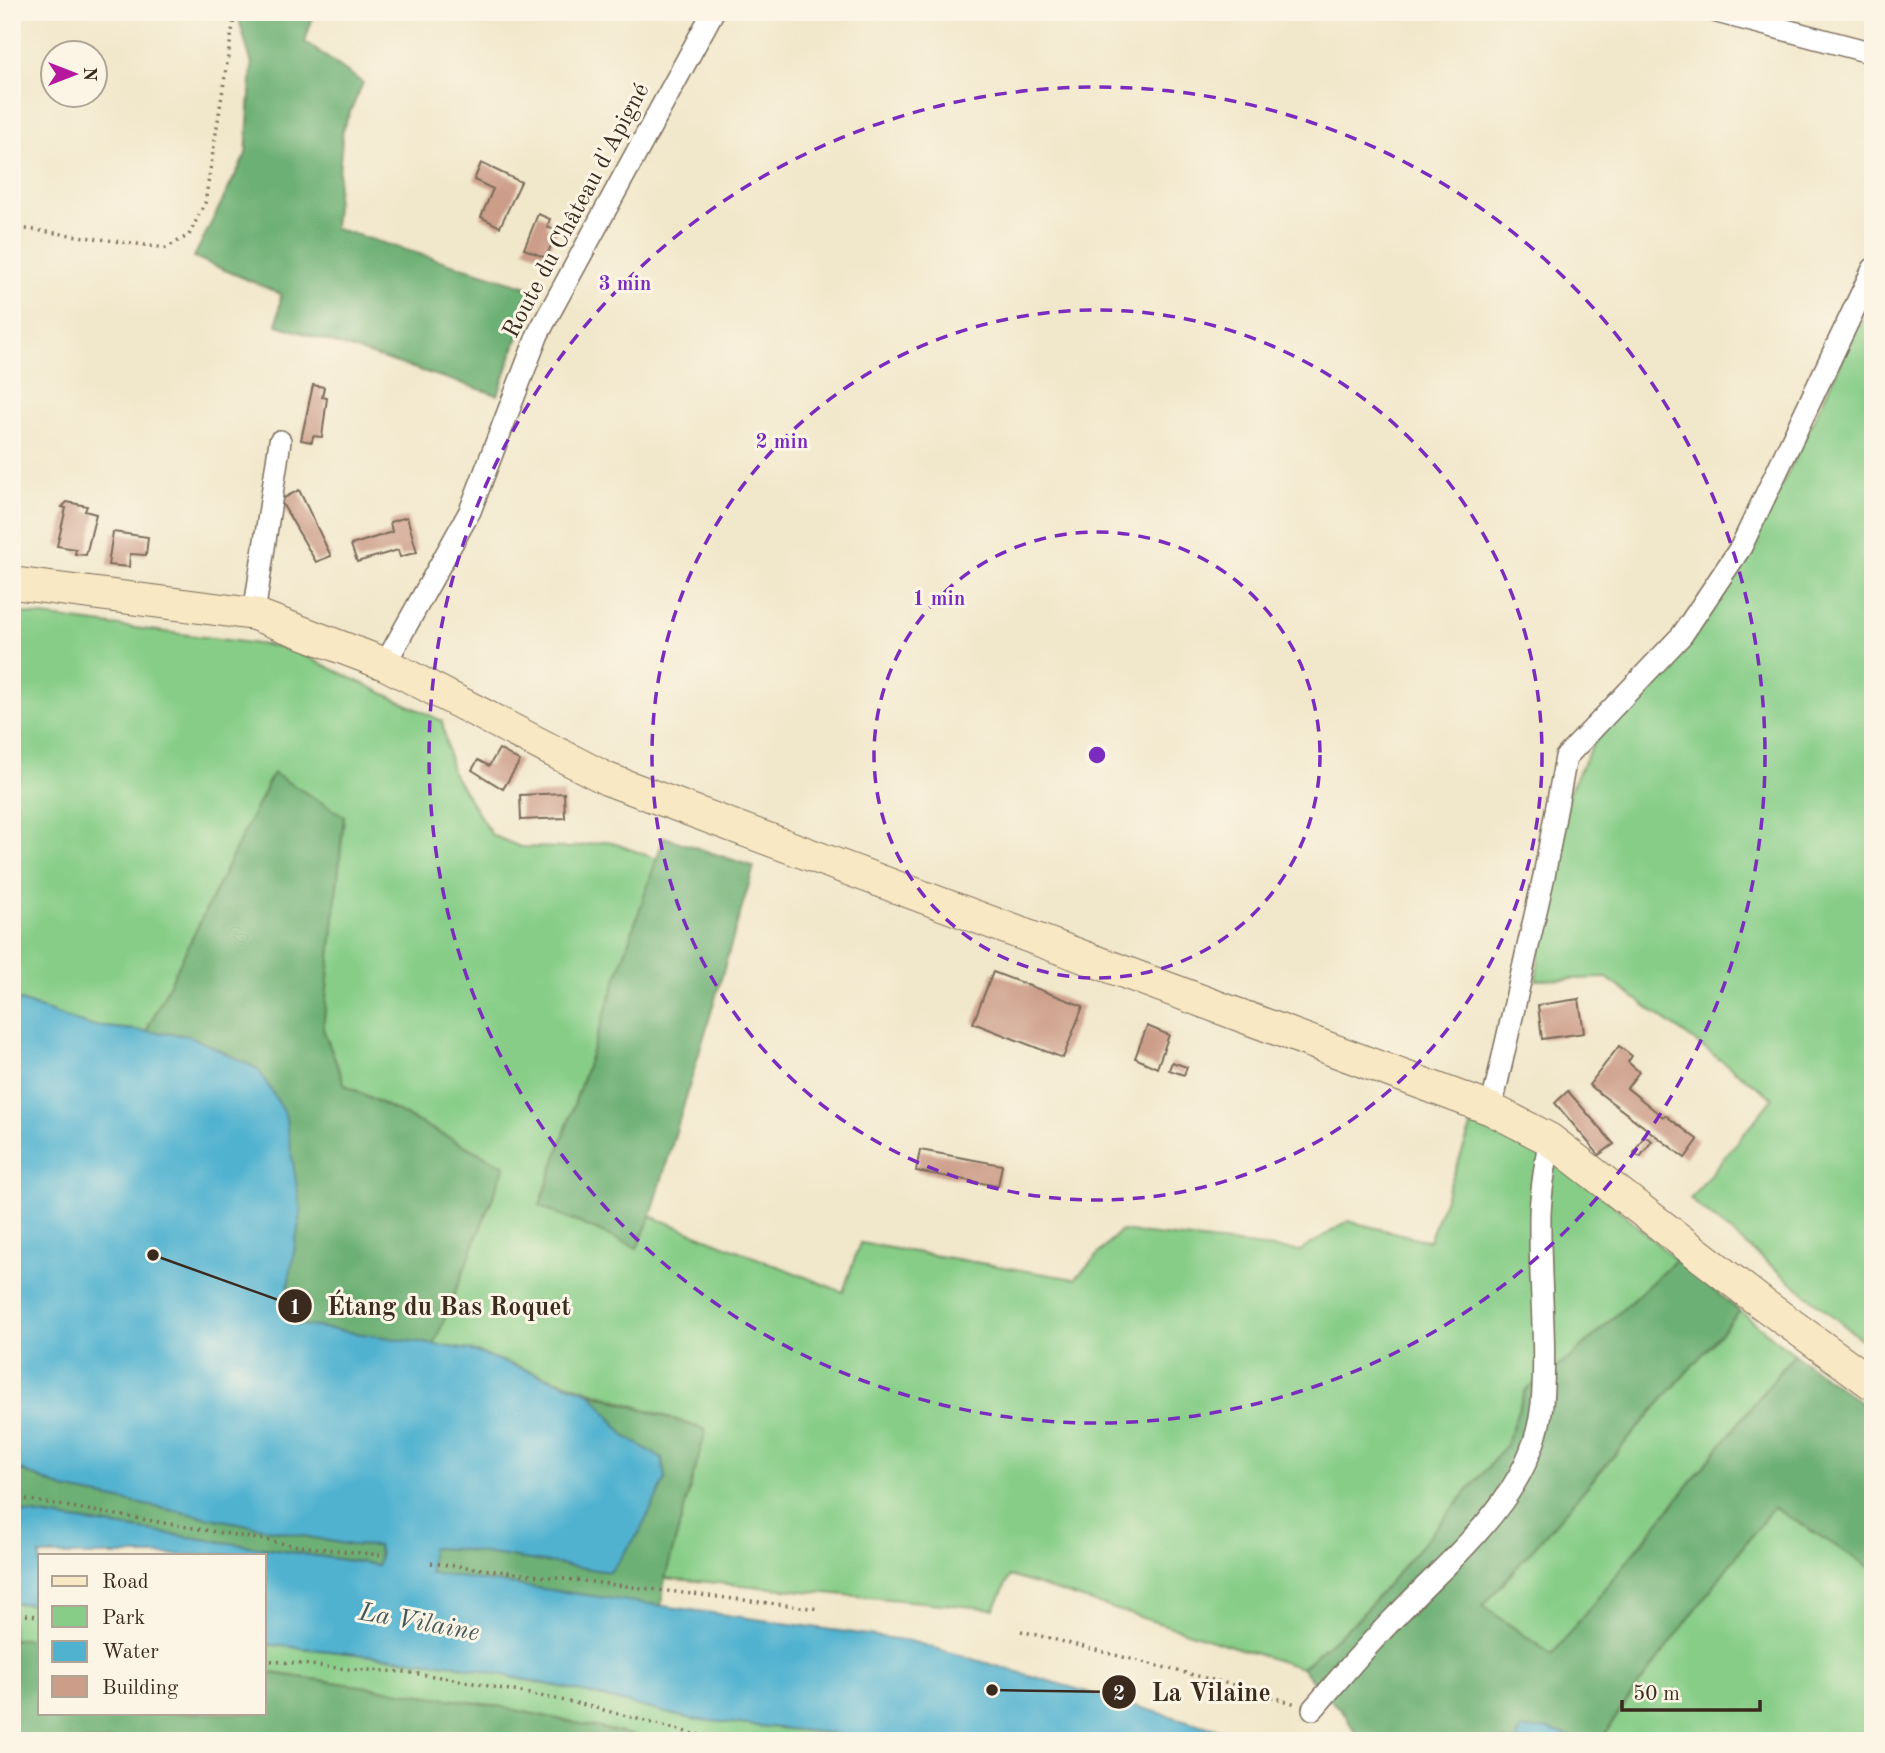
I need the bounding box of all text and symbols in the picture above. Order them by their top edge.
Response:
north arrow [38,38,108,108]
text: N [79,67,98,82]
street label: Route du Château d'Apigné [500,80,654,342]
text: 3 min [599,274,651,295]
text: 2 min [756,432,808,453]
text: 1 min [913,589,965,610]
centre of rings [1085,743,1109,767]
callout: Étang du Bas Roquet [278,1283,585,1330]
text: Étang du Bas Roquet [327,1289,571,1321]
text: 1 [289,1298,301,1319]
legend [38,1554,266,1714]
text: Road [102,1572,149,1593]
water label: La Vilaine [356,1599,481,1646]
text: Park [102,1608,145,1629]
text: Water [102,1642,159,1663]
callout: La Vilaine [1102,1669,1284,1716]
scale bar [1622,1669,1761,1713]
text: Building [102,1678,179,1699]
text: La Vilaine [1151,1681,1271,1707]
text: 2 [1113,1684,1125,1705]
text: 50 m [1633,1684,1680,1705]

